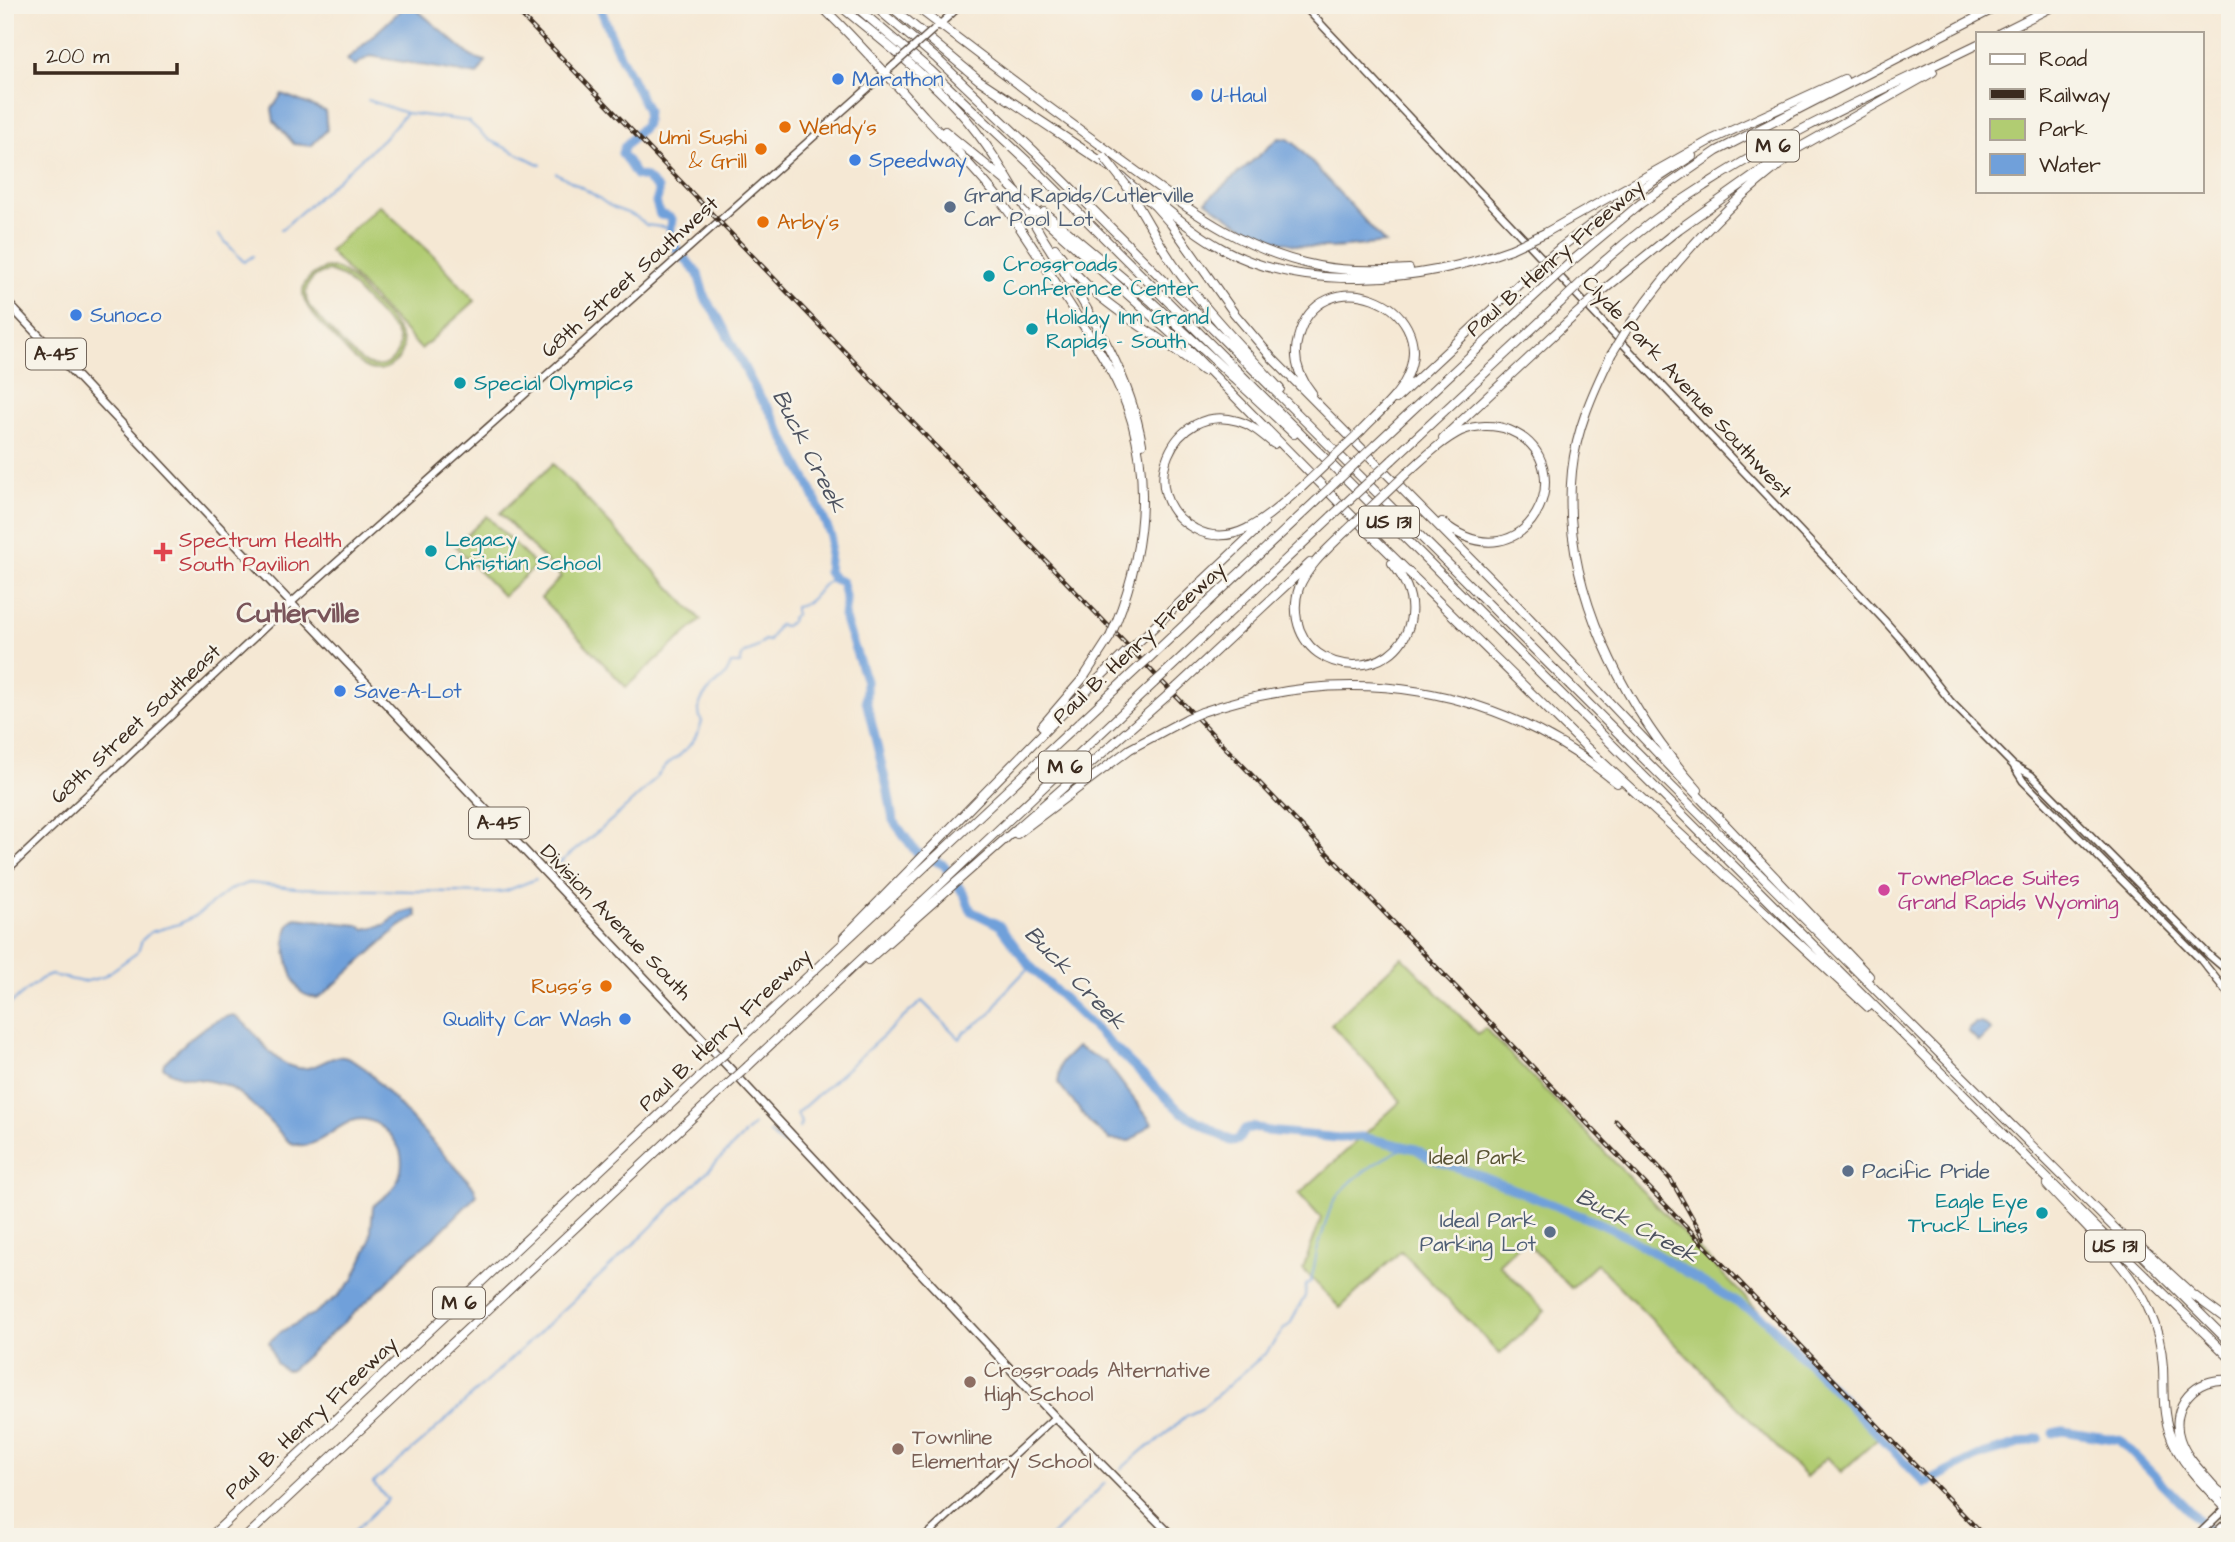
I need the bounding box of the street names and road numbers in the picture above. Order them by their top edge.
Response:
road number: M 6 [1747,130,1799,162]
street label: Paul B. Henry Freeway [1460,172,1652,345]
street label: 68th Street Southwest [535,189,725,365]
street label: Clyde Park Avenue Southwest [1574,269,1799,507]
road number: A-45 [26,338,86,370]
road number: US 131 [1359,506,1419,538]
street label: Paul B. Henry Freeway [1046,555,1234,732]
street label: 68th Street Southeast [44,637,228,811]
road number: M 6 [1039,752,1091,782]
road number: A-45 [469,808,529,838]
street label: Division Avenue South [534,838,699,1007]
street label: Paul B. Henry Freeway [632,942,820,1119]
road number: US 131 [2085,1230,2145,1262]
road number: M 6 [433,1288,485,1318]
street label: Paul B. Henry Freeway [218,1330,406,1507]

